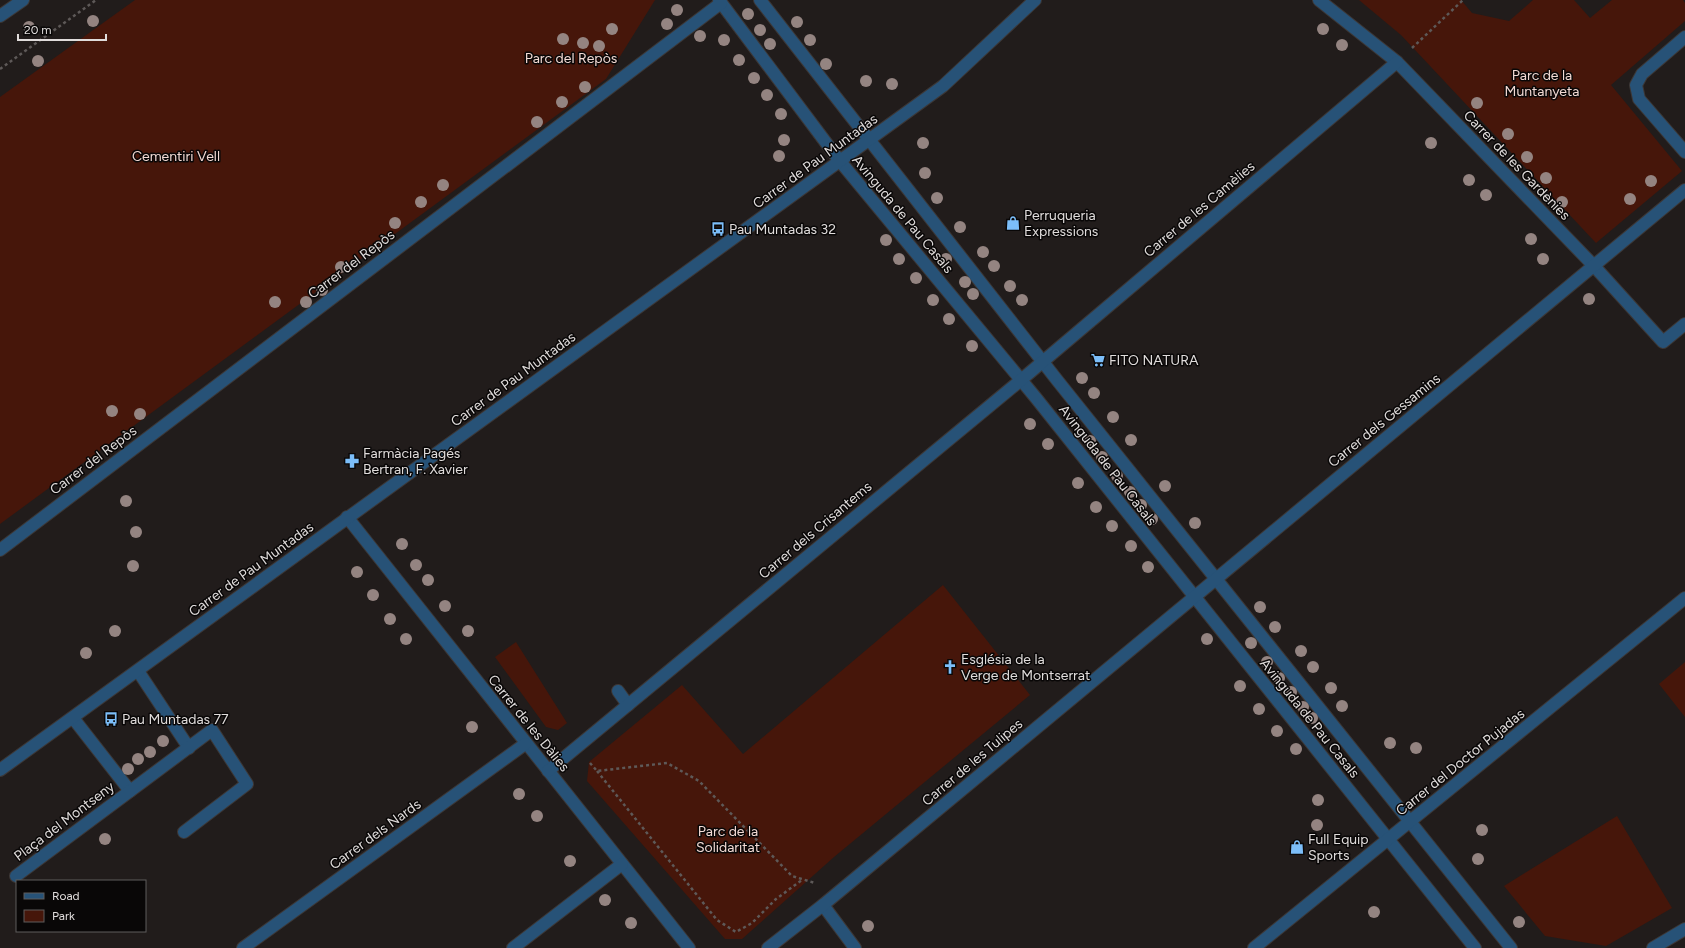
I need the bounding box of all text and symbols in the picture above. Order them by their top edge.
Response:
scale bar [18,16,106,42]
text: 20 m [24,23,52,37]
park label: Parc del Repòs [525,50,617,67]
park label: Parc de la Muntanyeta [1505,67,1579,100]
street label: Carrer de les Gardènies [1460,107,1574,224]
street label: Carrer de Pau Muntadas [750,110,881,212]
park label: Cementiri Vell [132,148,220,165]
street label: Avinguda de Pau Casals [848,152,957,277]
street label: Carrer de les Camèlies [1140,158,1258,261]
place label: Perruqueria Expressions [1024,207,1098,240]
shop icon: Perruqueria Expressions [1005,215,1021,231]
bus stop icon: Pau Muntadas 32 [710,221,726,237]
place label: Pau Muntadas 32 [729,221,836,238]
street label: Carrer del Repòs [305,226,398,303]
street label: Carrer de Pau Muntadas [448,328,579,430]
supermarket icon: FITO NATURA [1090,352,1106,368]
place label: FITO NATURA [1109,352,1199,369]
street label: Carrer dels Gessamins [1325,370,1444,471]
street label: Avinguda de Pau Casals [1055,401,1160,529]
street label: Carrer del Repòs [47,422,140,499]
place label: Farmàcia Pagés Bertran, F. Xavier [363,445,468,478]
pharmacy icon: Farmàcia Pagés Bertran, F. Xavier [344,453,360,469]
street label: Carrer dels Crisantems [755,478,875,583]
street label: Carrer de Pau Muntadas [186,518,317,620]
place label: Església de la Verge de Montserrat [961,651,1090,684]
street label: Avinguda de Pau Casals [1256,655,1363,781]
church icon: Església de la Verge de Montserrat [942,659,958,675]
street label: Carrer de les Dàlies [484,671,573,775]
street label: Carrer del Doctor Pujadas [1393,705,1528,819]
bus stop icon: Pau Muntadas 77 [103,711,119,727]
place label: Pau Muntadas 77 [122,711,229,728]
street label: Carrer de les Tulipes [919,715,1026,809]
street label: Plaça del Montseny [11,778,118,865]
street label: Carrer dels Nards [326,796,424,873]
park label: Parc de la Solidaritat [696,823,760,856]
place label: Full Equip Sports [1308,831,1369,864]
shop icon: Full Equip Sports [1289,839,1305,855]
legend [16,880,146,932]
text: Road [52,889,80,903]
text: Park [52,909,75,923]

